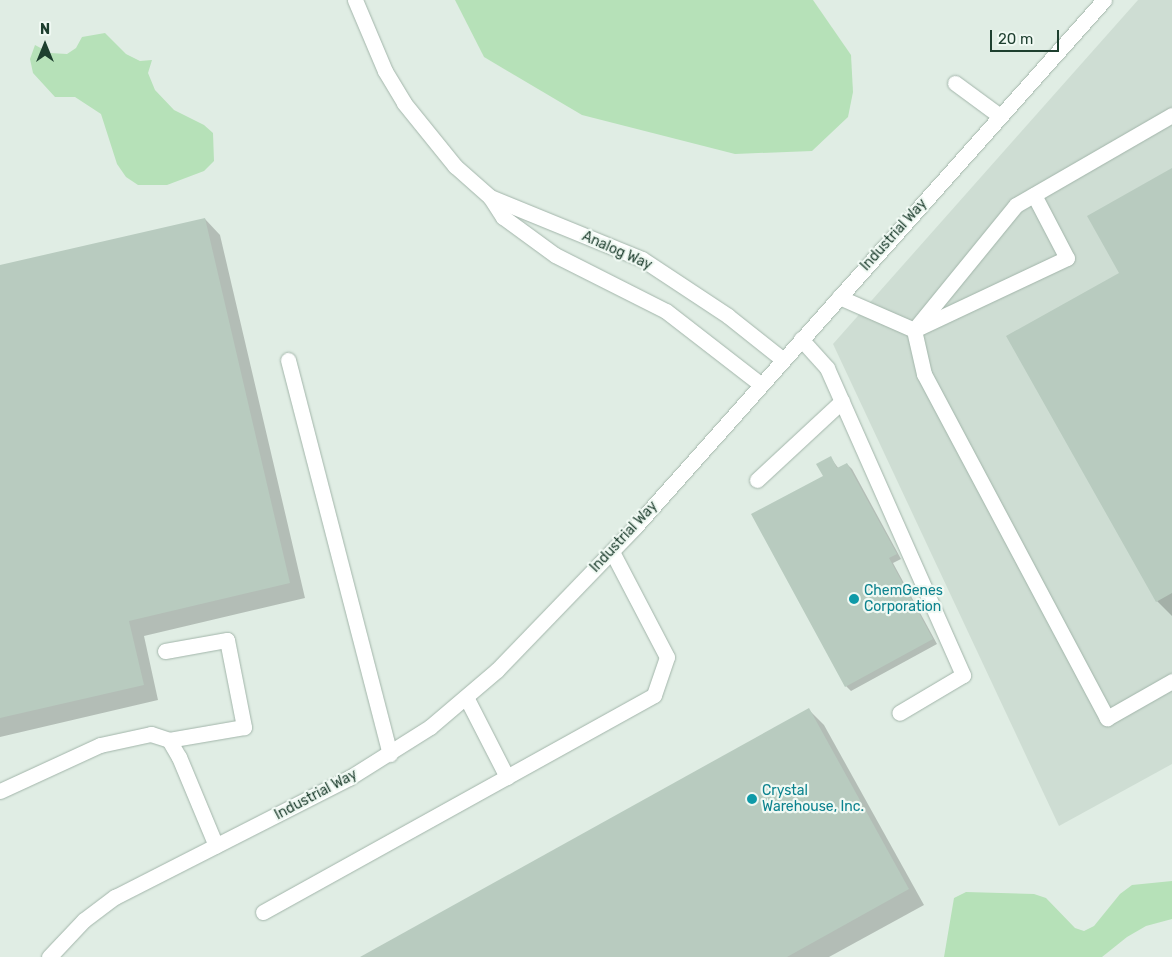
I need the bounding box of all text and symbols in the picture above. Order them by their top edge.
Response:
north arrow [20,20,70,70]
scale bar [992,20,1061,52]
text: N [40,21,50,38]
text: 20 m [998,30,1033,48]
street label: Industrial Way [857,196,931,274]
street label: Analog Way [579,228,655,274]
street label: Industrial Way [587,498,661,576]
place label: ChemGenes Corporation [864,583,943,616]
marker: ChemGenes Corporation [848,593,860,605]
street label: Industrial Way [272,766,360,824]
place label: Crystal Warehouse, Inc. [762,783,864,816]
marker: Crystal Warehouse, Inc. [746,793,758,805]

